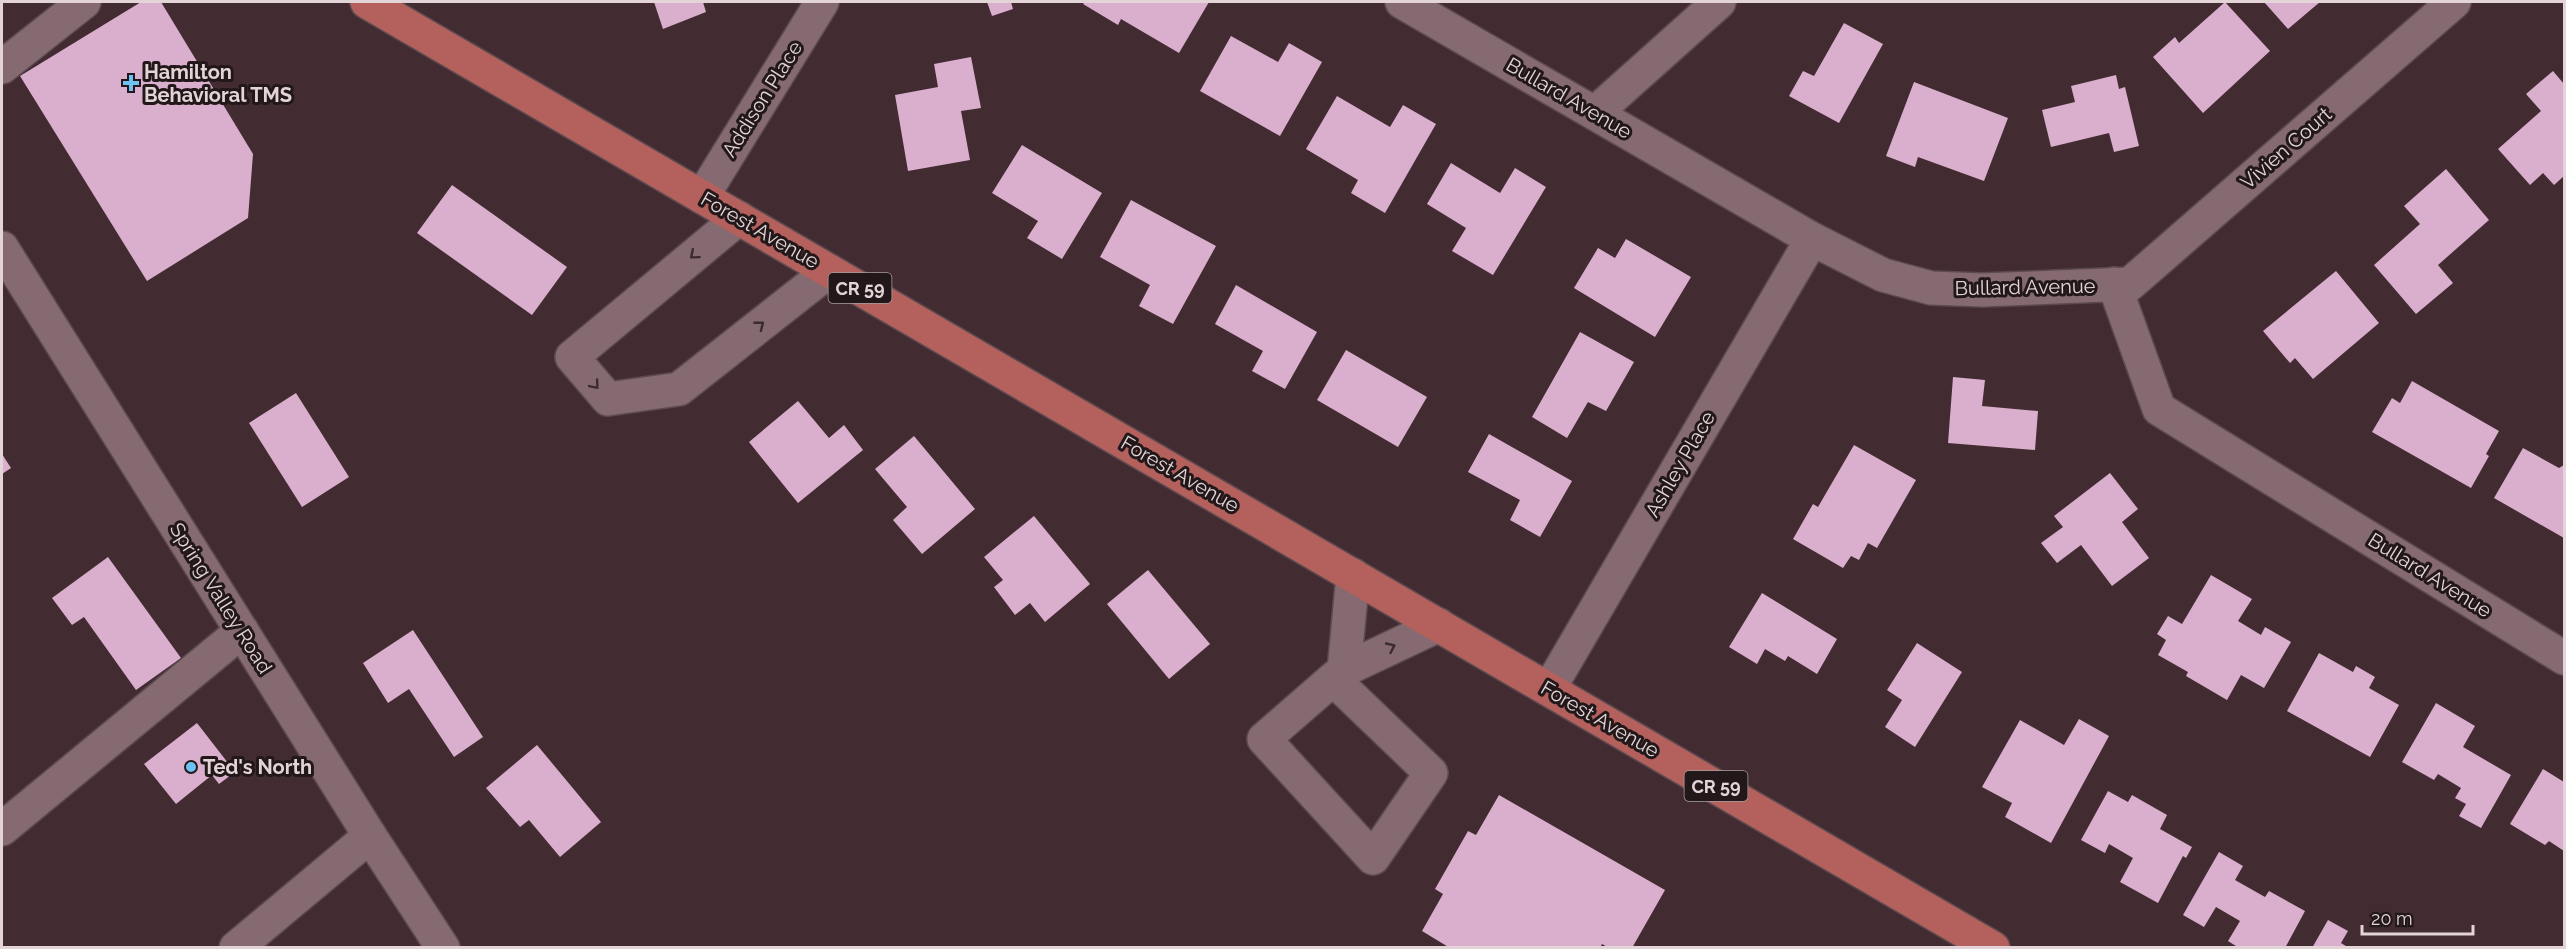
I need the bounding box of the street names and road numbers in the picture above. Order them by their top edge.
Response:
street label: Addison Place [717,36,807,161]
street label: Bullard Avenue [1502,52,1636,144]
street label: Vivien Court [2236,102,2337,194]
street label: Forest Avenue [697,186,824,274]
road number: CR 59 [828,273,892,303]
street label: Bullard Avenue [1954,274,2096,300]
street label: Ashley Place [1640,407,1720,521]
street label: Forest Avenue [1117,430,1244,518]
street label: Spring Valley Road [165,518,277,678]
street label: Bullard Avenue [2364,528,2496,623]
street label: Forest Avenue [1537,675,1664,763]
road number: CR 59 [1684,771,1748,801]

